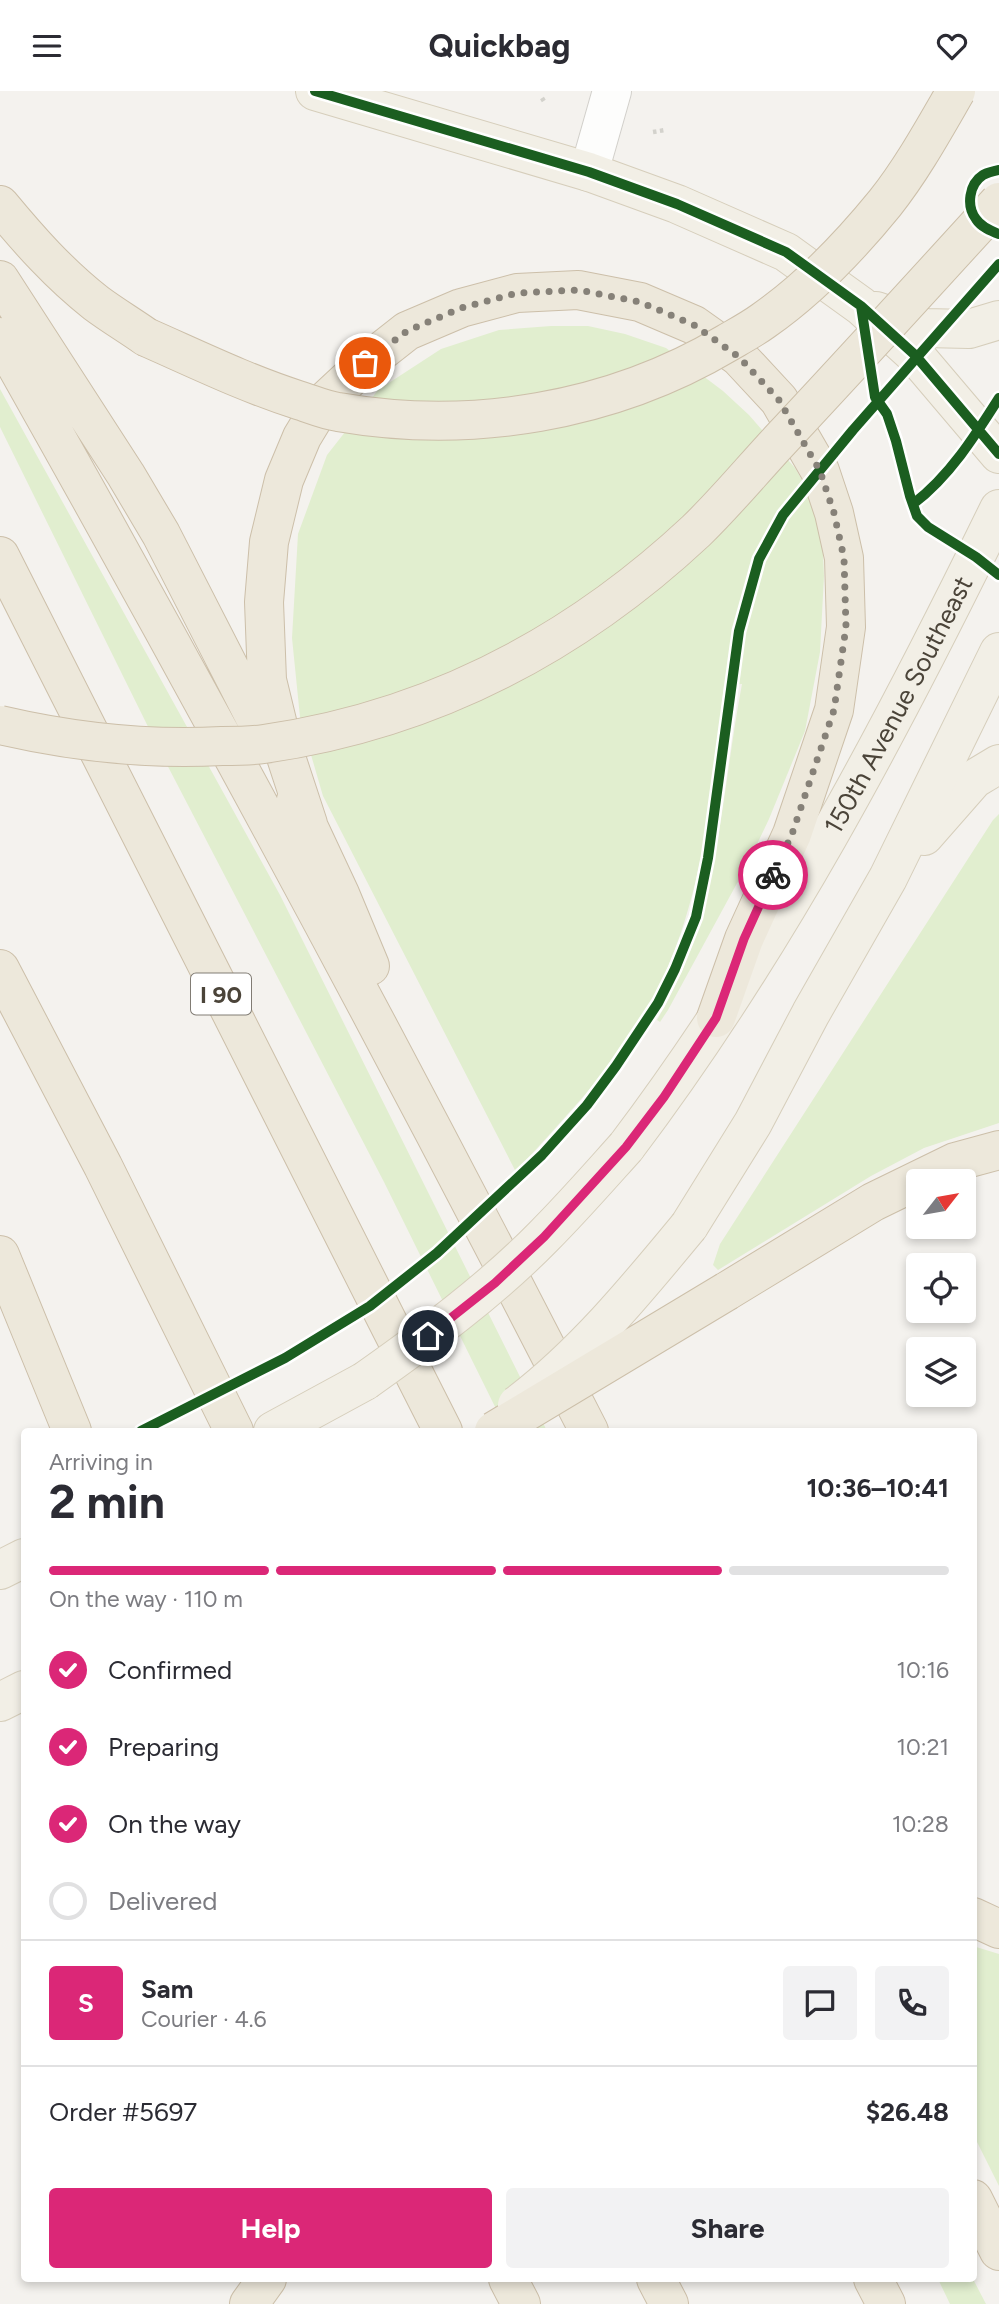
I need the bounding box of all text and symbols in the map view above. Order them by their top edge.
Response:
icon: menu [28,27,66,65]
text: Quickbag [429,27,570,65]
icon: heart [933,27,971,65]
pin [335,333,395,393]
icon: bag [346,344,384,382]
street label: 150th Avenue Southeast [817,571,979,839]
courier [738,840,808,910]
icon: bike [754,856,792,894]
road number: I 90 [191,973,251,1014]
north arrow [906,1169,976,1239]
map controls [906,1169,976,1407]
button: locate [906,1253,976,1323]
pin [398,1306,458,1366]
icon: home [409,1317,447,1355]
button: layers [906,1337,976,1407]
text: Arriving in [49,1448,153,1476]
text: 10:36–10:41 [806,1472,949,1504]
text: 2 min [49,1474,165,1530]
text: On the way · 110 m [49,1585,243,1613]
icon: check [49,1651,87,1689]
text: Confirmed [108,1654,232,1686]
text: 10:16 [896,1656,949,1684]
icon: check [49,1728,87,1766]
text: Preparing [108,1731,219,1763]
text: 10:21 [897,1733,949,1761]
icon: check [49,1805,87,1843]
text: On the way [108,1808,241,1840]
text: 10:28 [892,1810,949,1838]
text: Delivered [108,1885,217,1917]
button: chat [783,1966,857,2040]
button: phone [875,1966,949,2040]
text: Sam [141,1973,193,2005]
text: S [78,1987,94,2019]
text: Courier · 4.6 [141,2005,267,2033]
text: Order #5697 [49,2096,197,2128]
text: $26.48 [866,2096,949,2128]
button: Help [49,2188,492,2268]
button: Share [506,2188,949,2268]

